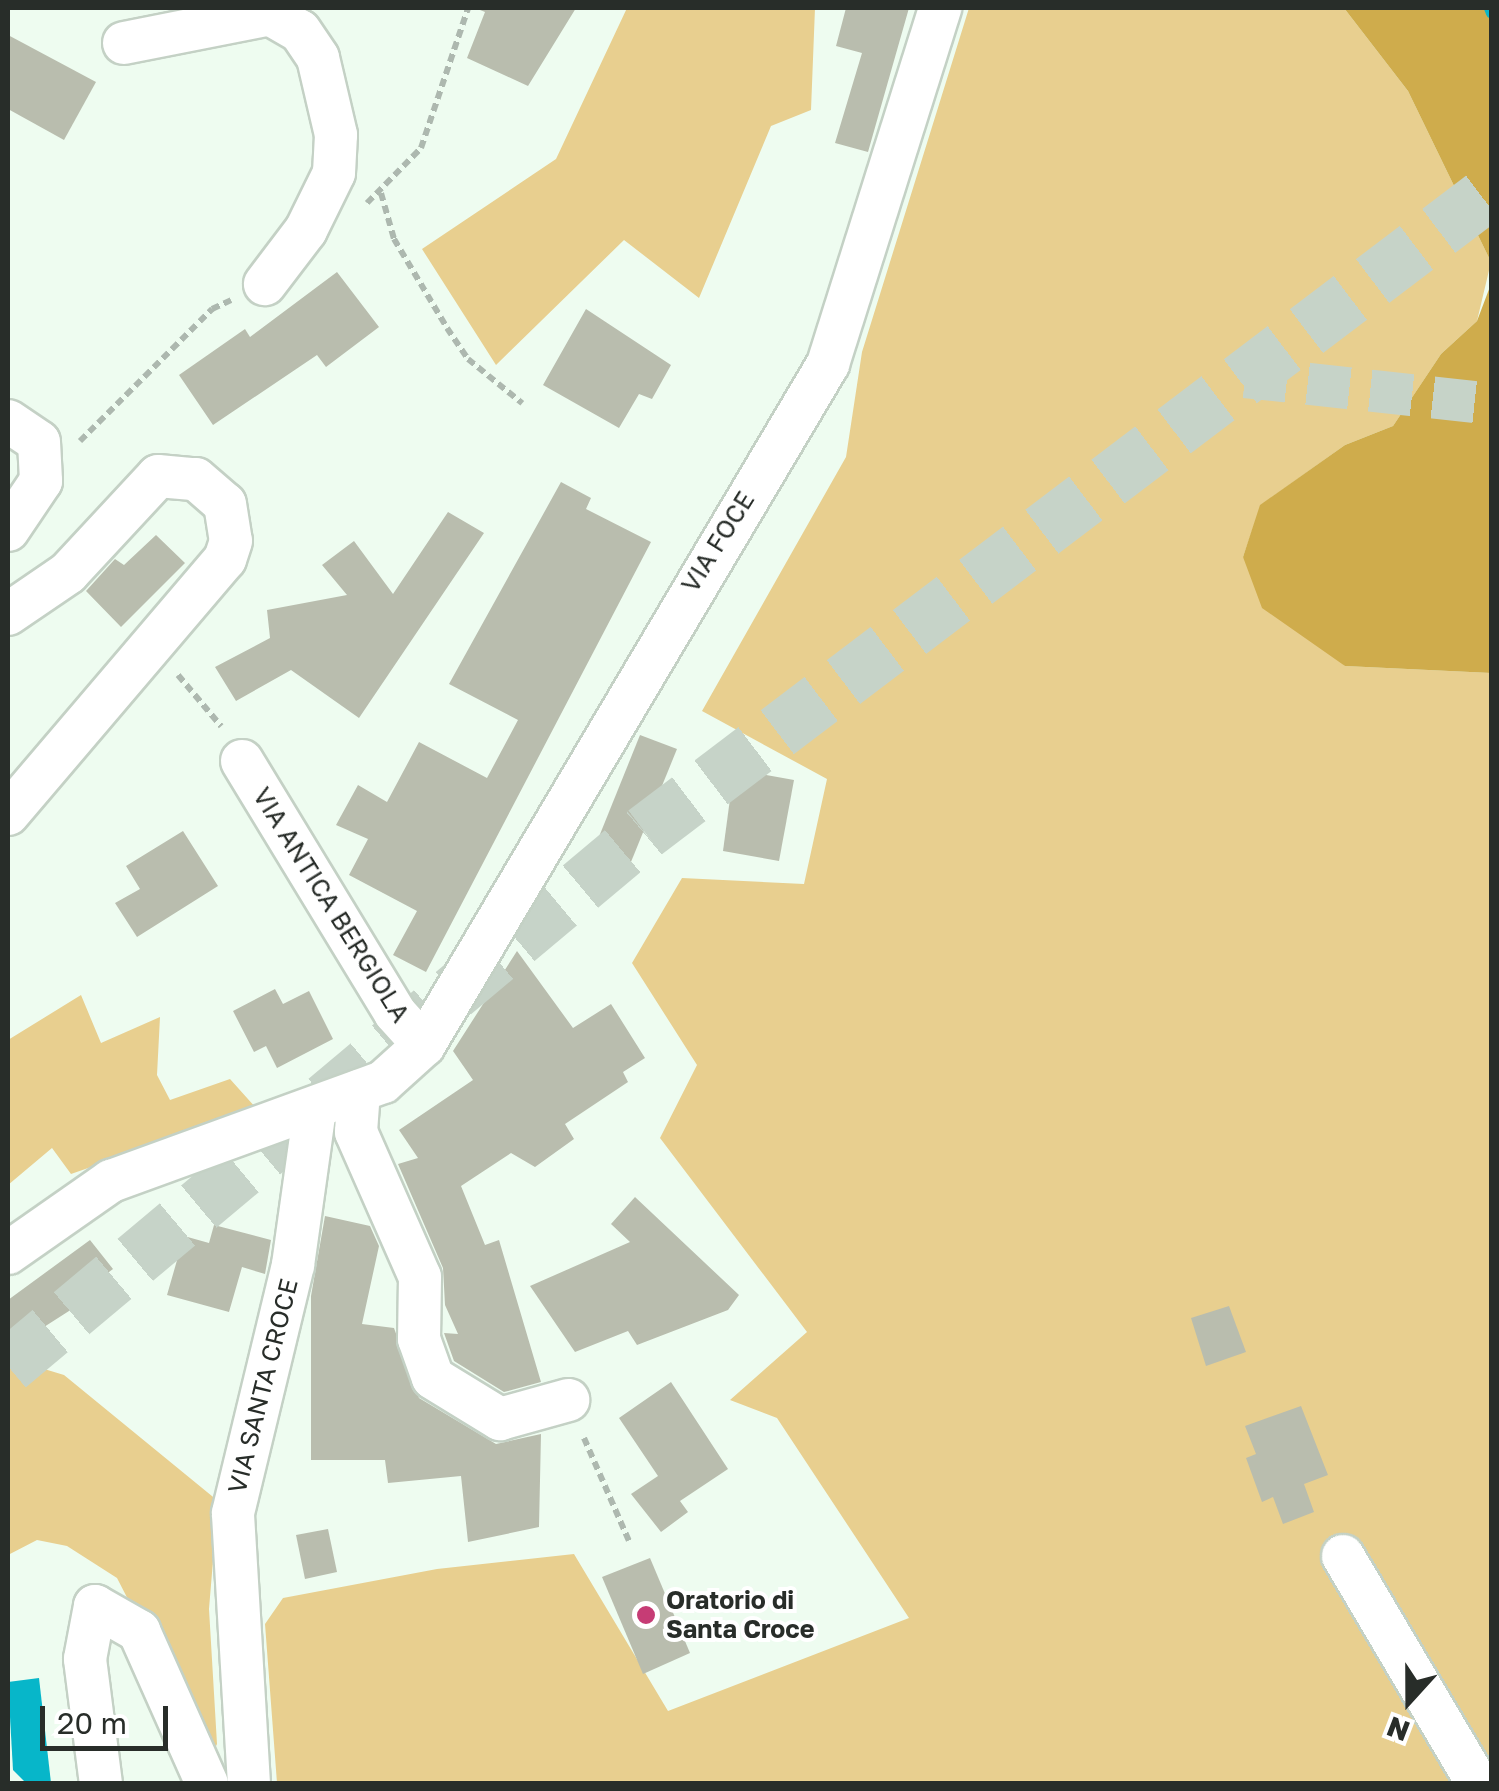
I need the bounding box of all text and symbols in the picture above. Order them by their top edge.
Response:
street label: VIA FOCE [675,486,761,598]
street label: VIA ANTICA BERGIOLA [246,782,416,1028]
street label: VIA SANTA CROCE [222,1275,304,1497]
place label: Oratorio di Santa Croce [666,1586,814,1645]
marker: Oratorio di Santa Croce [635,1604,657,1626]
north arrow [1359,1651,1459,1751]
scale bar [45,1686,172,1748]
text: 20 m [57,1705,127,1741]
text: N [1382,1710,1414,1749]

